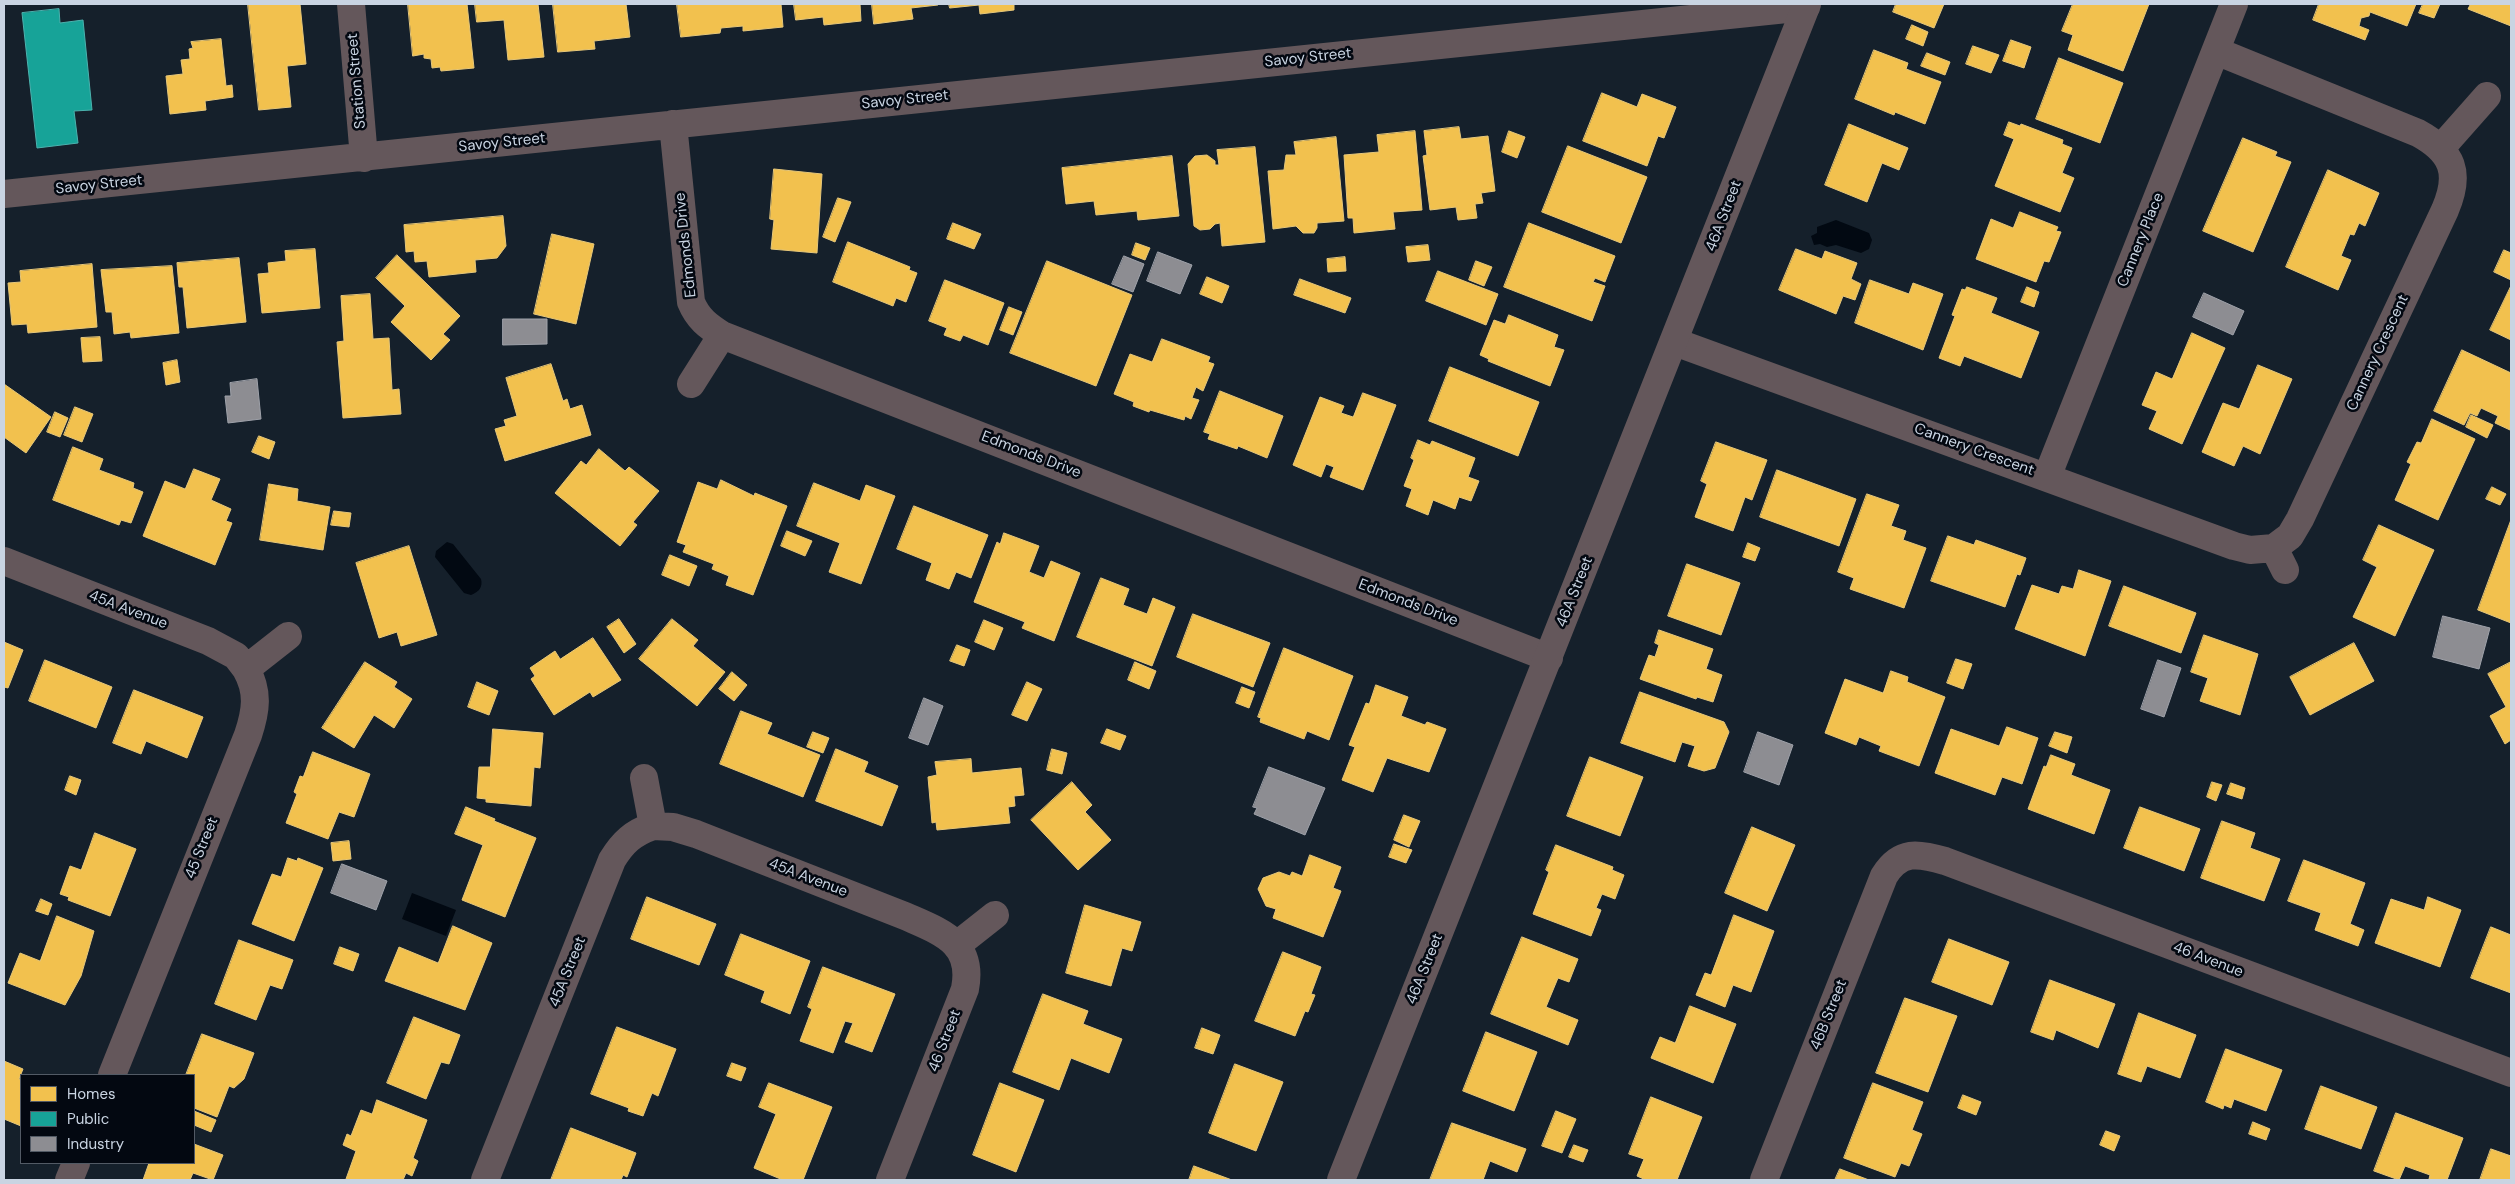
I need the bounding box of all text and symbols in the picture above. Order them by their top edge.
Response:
street label: Station Street [344,32,370,130]
street label: Savoy Street [1264,44,1352,72]
street label: Savoy Street [861,86,949,114]
street label: Savoy Street [458,129,546,157]
street label: Savoy Street [55,171,143,199]
street label: 46A Street [1702,178,1746,254]
street label: Cannery Place [2114,190,2168,290]
street label: Edmonds Drive [672,192,700,298]
street label: Cannery Crescent [2343,292,2413,414]
street label: Cannery Crescent [1912,420,2036,480]
street label: Edmonds Drive [979,428,1083,482]
street label: 46A Street [1553,554,1597,630]
street label: Edmonds Drive [1356,576,1460,630]
street label: 45A Avenue [86,587,170,633]
street label: 45 Street [182,815,222,881]
street label: 45A Avenue [766,855,850,901]
street label: 46A Street [1403,931,1447,1007]
street label: 45A Street [546,934,590,1010]
street label: 46 Avenue [2170,938,2246,982]
street label: 46B Street [1807,977,1851,1053]
street label: 46 Street [925,1007,965,1075]
legend [20,1074,195,1164]
text: Homes [67,1084,116,1104]
text: Public [67,1109,109,1129]
text: Industry [67,1134,124,1154]

